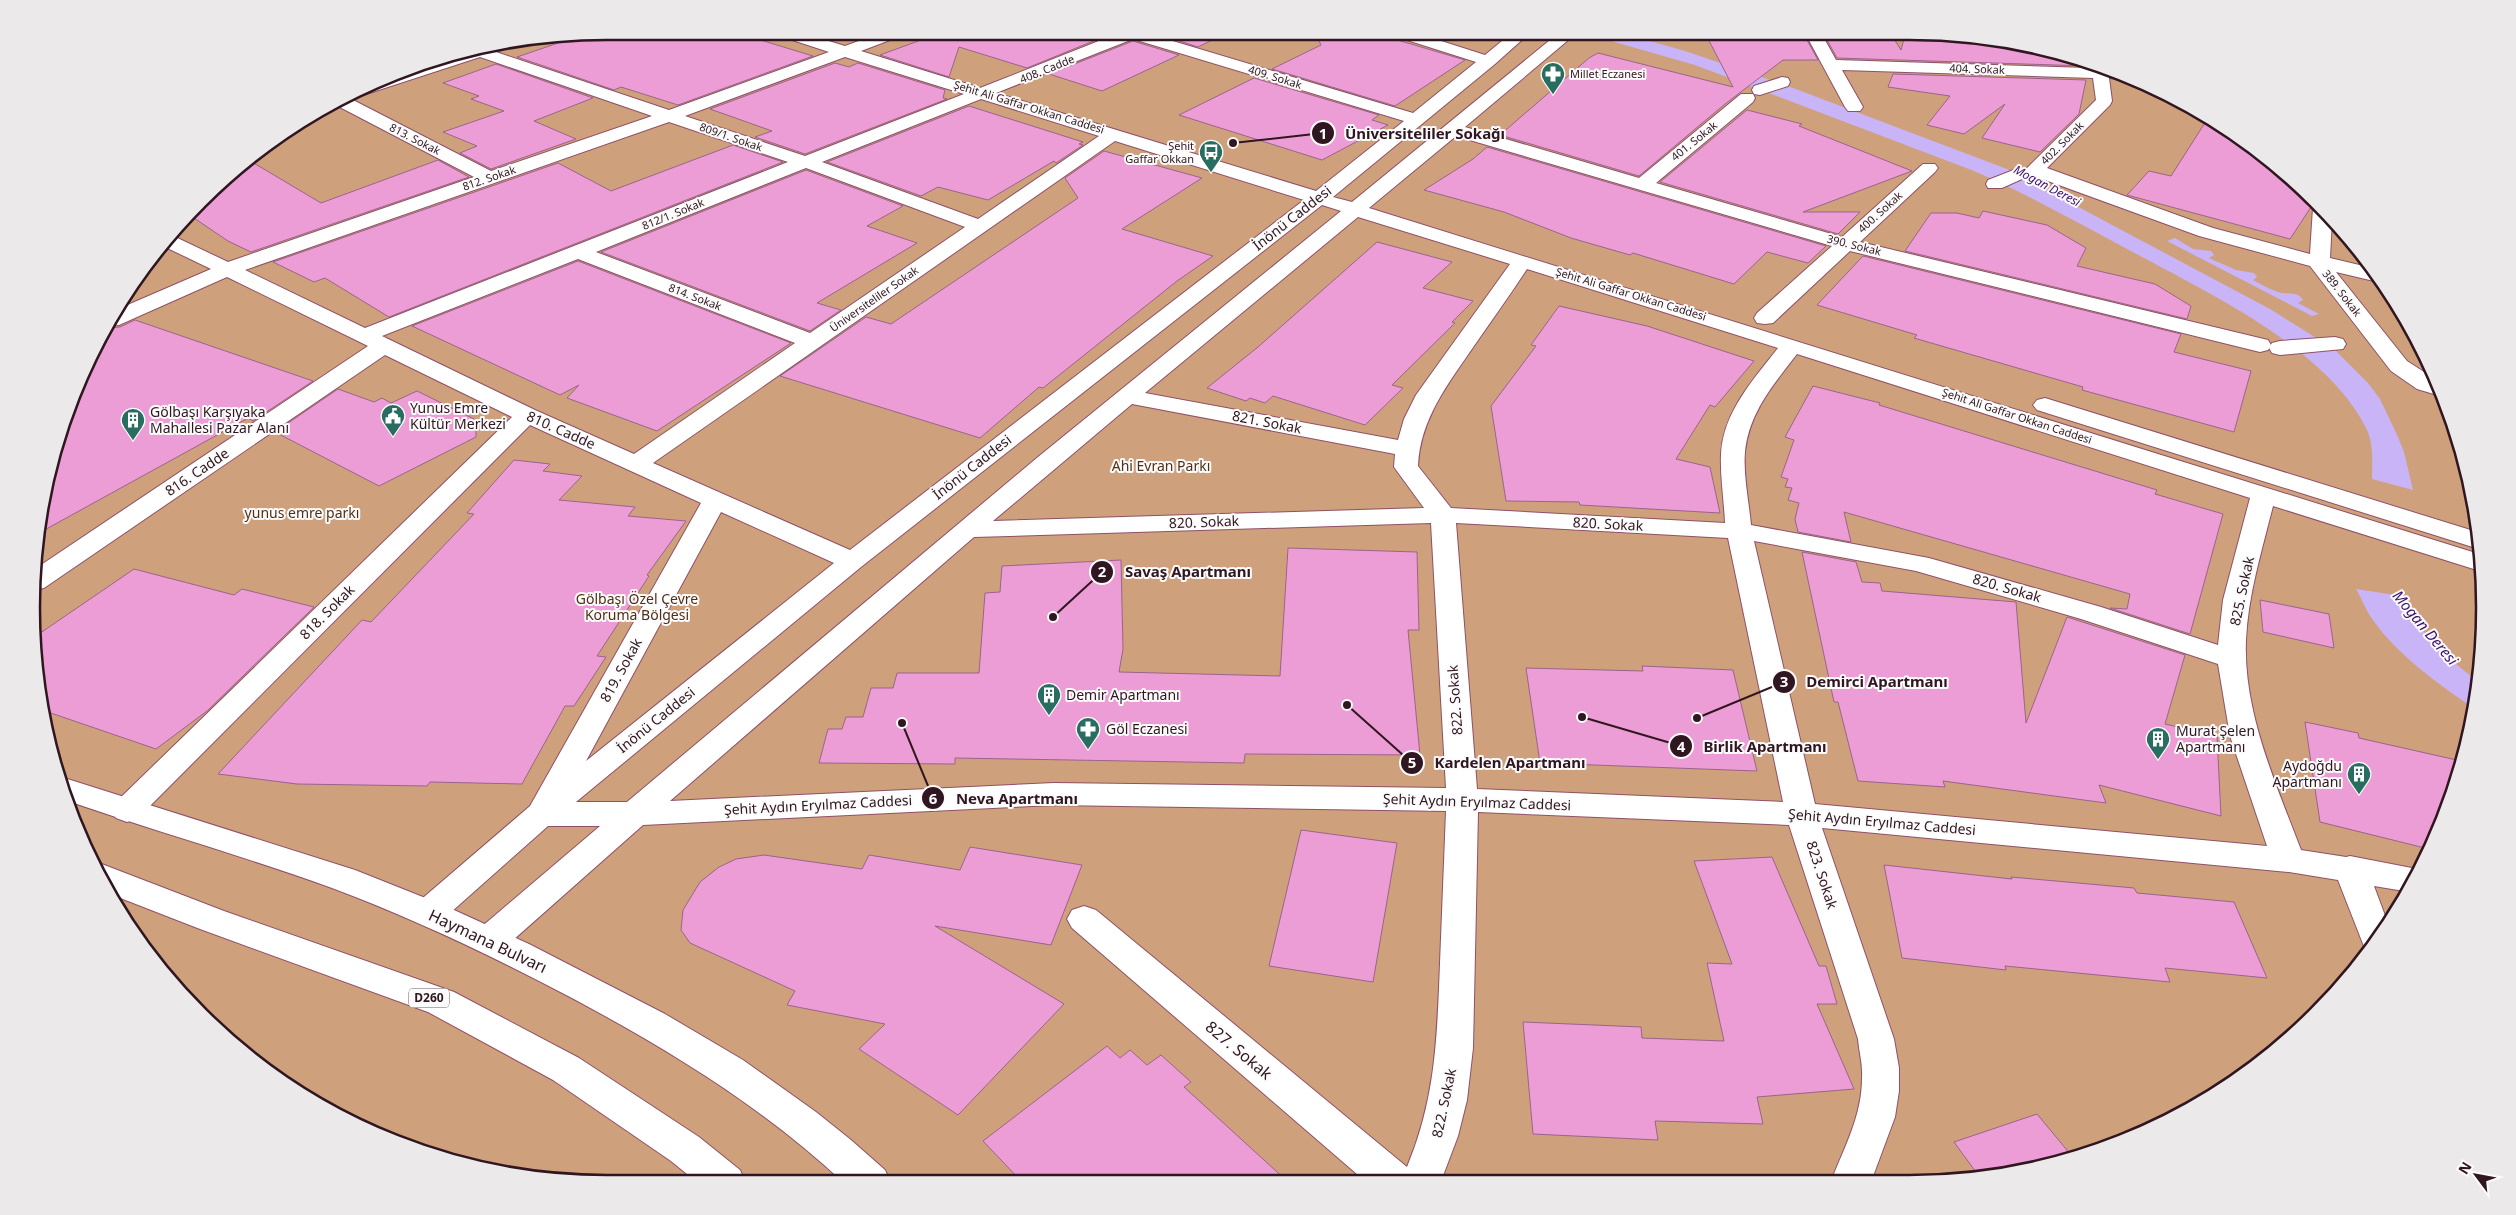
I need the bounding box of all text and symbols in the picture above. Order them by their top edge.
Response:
street label: 408. Cadde [1017,51,1076,86]
street label: 404. Sokak [1949,60,2005,77]
street label: 409. Sokak [1247,61,1304,92]
pharmacy icon: Millet Eczanesi [1540,61,1566,95]
place label: Millet Eczanesi [1570,66,1645,81]
street label: Şehit Ali Gaffar Okkan Caddesi [952,76,1106,137]
street label: 401. Sokak [1667,117,1720,164]
callout: Üniversiteliler Sokağı [1310,118,1515,148]
street label: 402. Sokak [2037,118,2087,168]
street label: 813. Sokak [387,119,443,158]
street label: 809/1. Sokak [698,119,765,154]
text: 1 [1319,123,1327,143]
text: Üniversiteliler Sokağı [1345,123,1505,143]
place label: Şehit Gaffar Okkan [1125,138,1194,166]
bus stop icon: Şehit Gaffar Okkan [1198,139,1224,173]
street label: 812. Sokak [460,161,518,194]
water label: Mogan Deresi [2011,161,2084,211]
street label: İnönü Caddesi [1248,181,1335,254]
street label: 400. Sokak [1854,187,1905,236]
street label: 812/1. Sokak [640,194,706,233]
street label: 390. Sokak [1825,231,1883,259]
street label: Üniversiteliler Sokak [826,262,921,335]
street label: Şehit Ali Gaffar Okkan Caddesi [1554,263,1708,324]
street label: 389. Sokak [2319,266,2365,319]
street label: 814. Sokak [667,280,724,313]
street label: Şehit Ali Gaffar Okkan Caddesi [1940,384,2094,447]
place label: Yunus Emre Kültür Merkezi [410,398,506,433]
place label: Gölbaşı Karşıyaka Mahallesi Pazar Alanı [150,402,289,437]
public building icon: Yunus Emre Kültür Merkezi [380,403,406,437]
street label: 821. Sokak [1231,405,1304,438]
street label: 810. Cadde [524,406,599,453]
building icon: Gölbaşı Karşıyaka Mahallesi Pazar Alanı [120,407,146,441]
street label: İnönü Caddesi [928,430,1015,503]
street label: 816. Cadde [161,443,232,500]
park label: Ahi Evran Parkı [1112,456,1210,475]
park label: yunus emre parkı [245,503,359,522]
street label: 820. Sokak [1168,511,1240,532]
street label: 820. Sokak [1572,512,1644,535]
street label: 825. Sokak [2225,554,2258,627]
callout: Savaş Apartmanı [1090,557,1261,587]
text: 2 [1098,561,1107,581]
text: Savaş Apartmanı [1125,561,1251,581]
street label: 820. Sokak [1971,569,2044,606]
street label: 818. Sokak [295,580,359,643]
water label: Mogan Deresi [2389,586,2464,670]
park label: Gölbaşı Özel Çevre Koruma Bölgesi [576,589,698,624]
street label: 819. Sokak [595,634,646,705]
street label: 822. Sokak [1443,664,1466,736]
callout: Demirci Apartmanı [1772,667,1958,697]
text: 3 [1780,671,1788,691]
text: Demirci Apartmanı [1806,671,1948,691]
street label: İnönü Caddesi [613,682,699,757]
building icon: Demir Apartmanı [1036,682,1062,716]
place label: Demir Apartmanı [1066,685,1180,704]
pharmacy icon: Göl Eczanesi [1075,716,1101,750]
place label: Göl Eczanesi [1106,719,1188,738]
place label: Murat Şelen Apartmanı [2176,721,2255,756]
building icon: Murat Şelen Apartmanı [2145,726,2171,760]
callout: Birlik Apartmanı [1668,731,1836,761]
text: 4 [1677,736,1686,756]
text: Birlik Apartmanı [1703,736,1827,756]
callout: Kardelen Apartmanı [1400,748,1595,778]
text: 5 [1408,752,1416,772]
text: Kardelen Apartmanı [1435,752,1585,772]
place label: Aydoğdu Apartmanı [2273,756,2342,791]
building icon: Aydoğdu Apartmanı [2346,761,2372,795]
callout: Neva Apartmanı [921,783,1088,813]
text: 6 [929,788,938,808]
text: Neva Apartmanı [956,788,1078,808]
street label: Şehit Aydın Eryılmaz Caddesi [1383,789,1571,814]
street label: Şehit Aydın Eryılmaz Caddesi [723,790,913,819]
street label: Şehit Aydın Eryılmaz Caddesi [1787,804,1977,839]
street label: 823. Sokak [1803,838,1843,912]
street label: Haymana Bulvarı [425,904,551,978]
road number: D260 [409,988,449,1008]
street label: 827. Sokak [1201,1016,1277,1085]
street label: 822. Sokak [1427,1066,1460,1139]
north arrow [2451,1150,2501,1200]
text: N [2453,1158,2476,1178]

